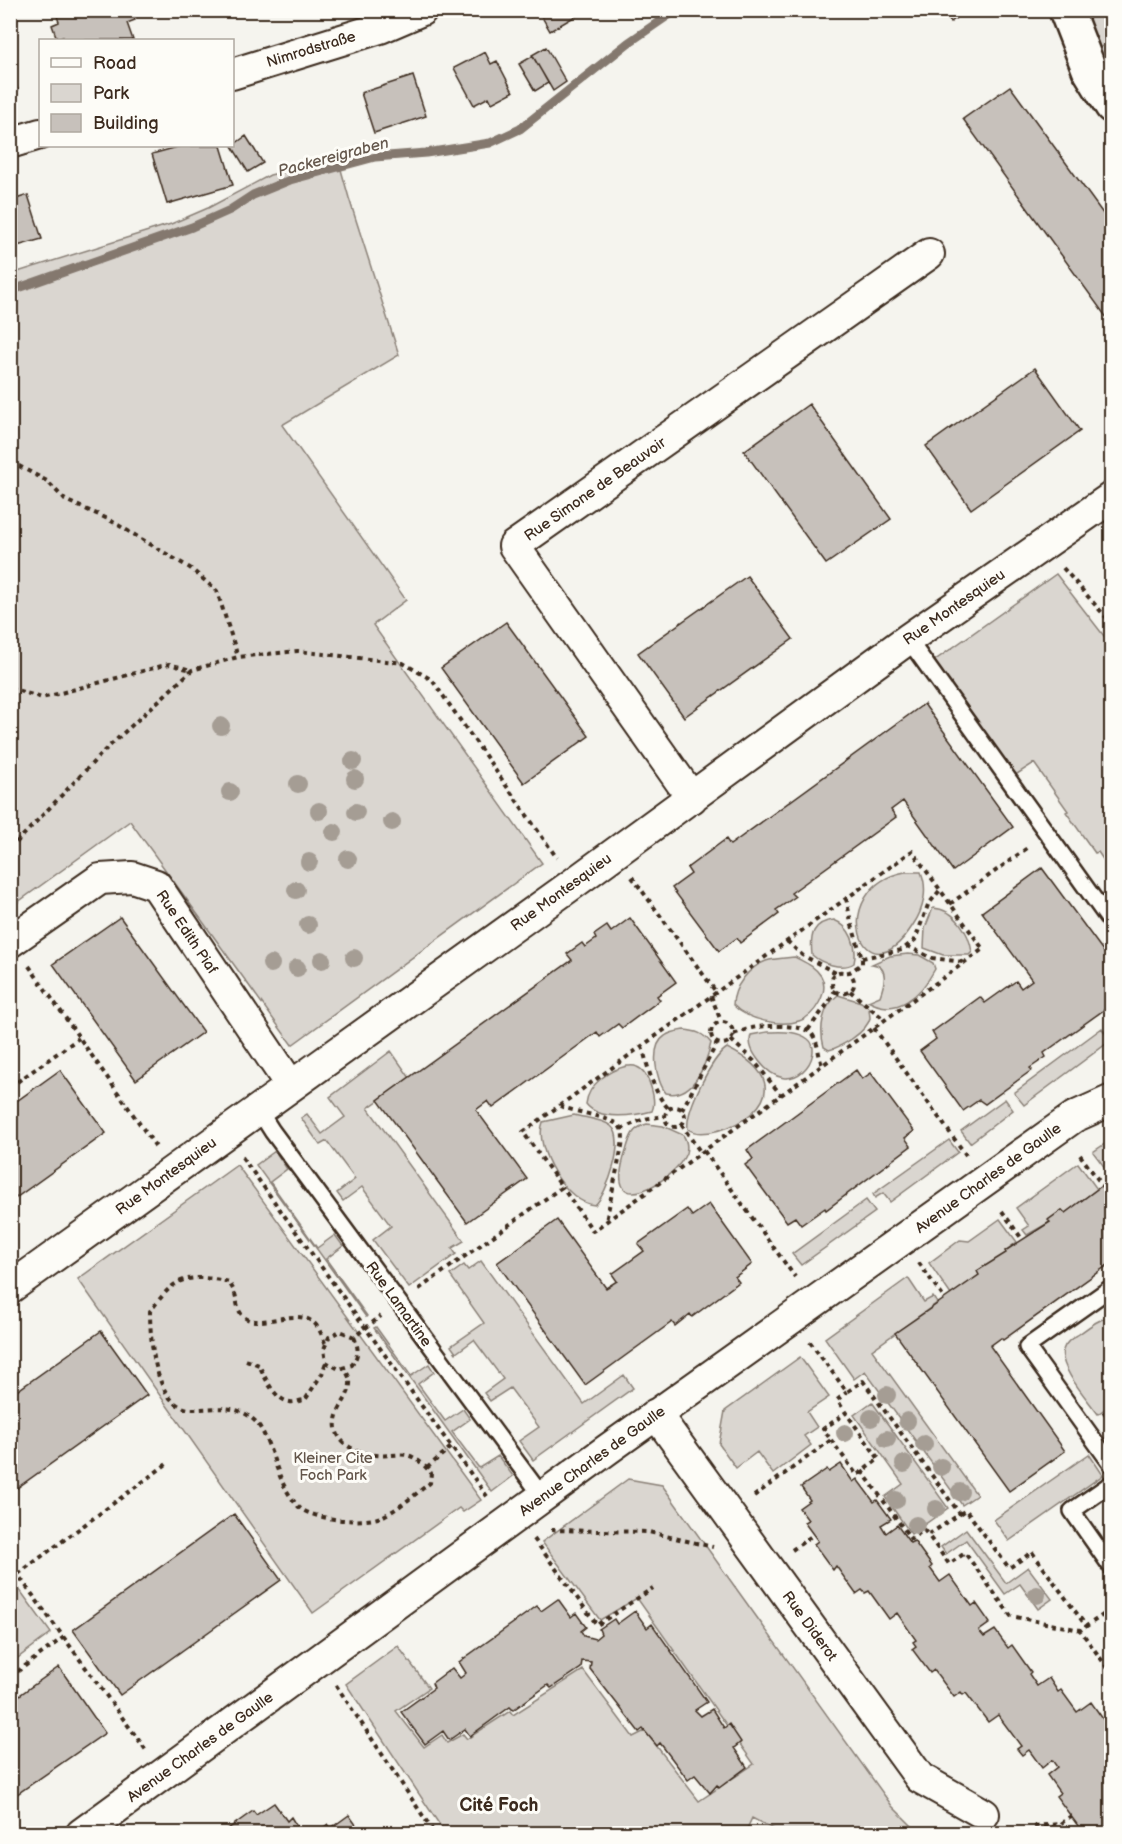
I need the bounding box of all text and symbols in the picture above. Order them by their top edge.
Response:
street label: Nimrodstraße [264,27,358,72]
legend [39,39,234,147]
text: Road [93,53,137,74]
text: Park [93,83,129,104]
text: Building [93,113,159,134]
water label: Packereigraben [276,134,391,181]
street label: Rue Simone de Beauvoir [521,433,670,546]
street label: Rue Montesquieu [900,565,1009,650]
street label: Rue Montesquieu [507,849,616,935]
street label: Rue Edith Piaf [152,887,222,978]
street label: Avenue Charles de Gaulle [912,1119,1065,1238]
street label: Rue Montesquieu [112,1133,221,1219]
street label: Rue Lamartine [361,1258,436,1351]
street label: Avenue Charles de Gaulle [516,1402,669,1521]
park label: Kleiner Cite Foch Park [293,1449,373,1485]
street label: Rue Diderot [778,1588,842,1665]
street label: Avenue Charles de Gaulle [124,1688,277,1807]
district label: Cité Foch [460,1795,538,1816]

